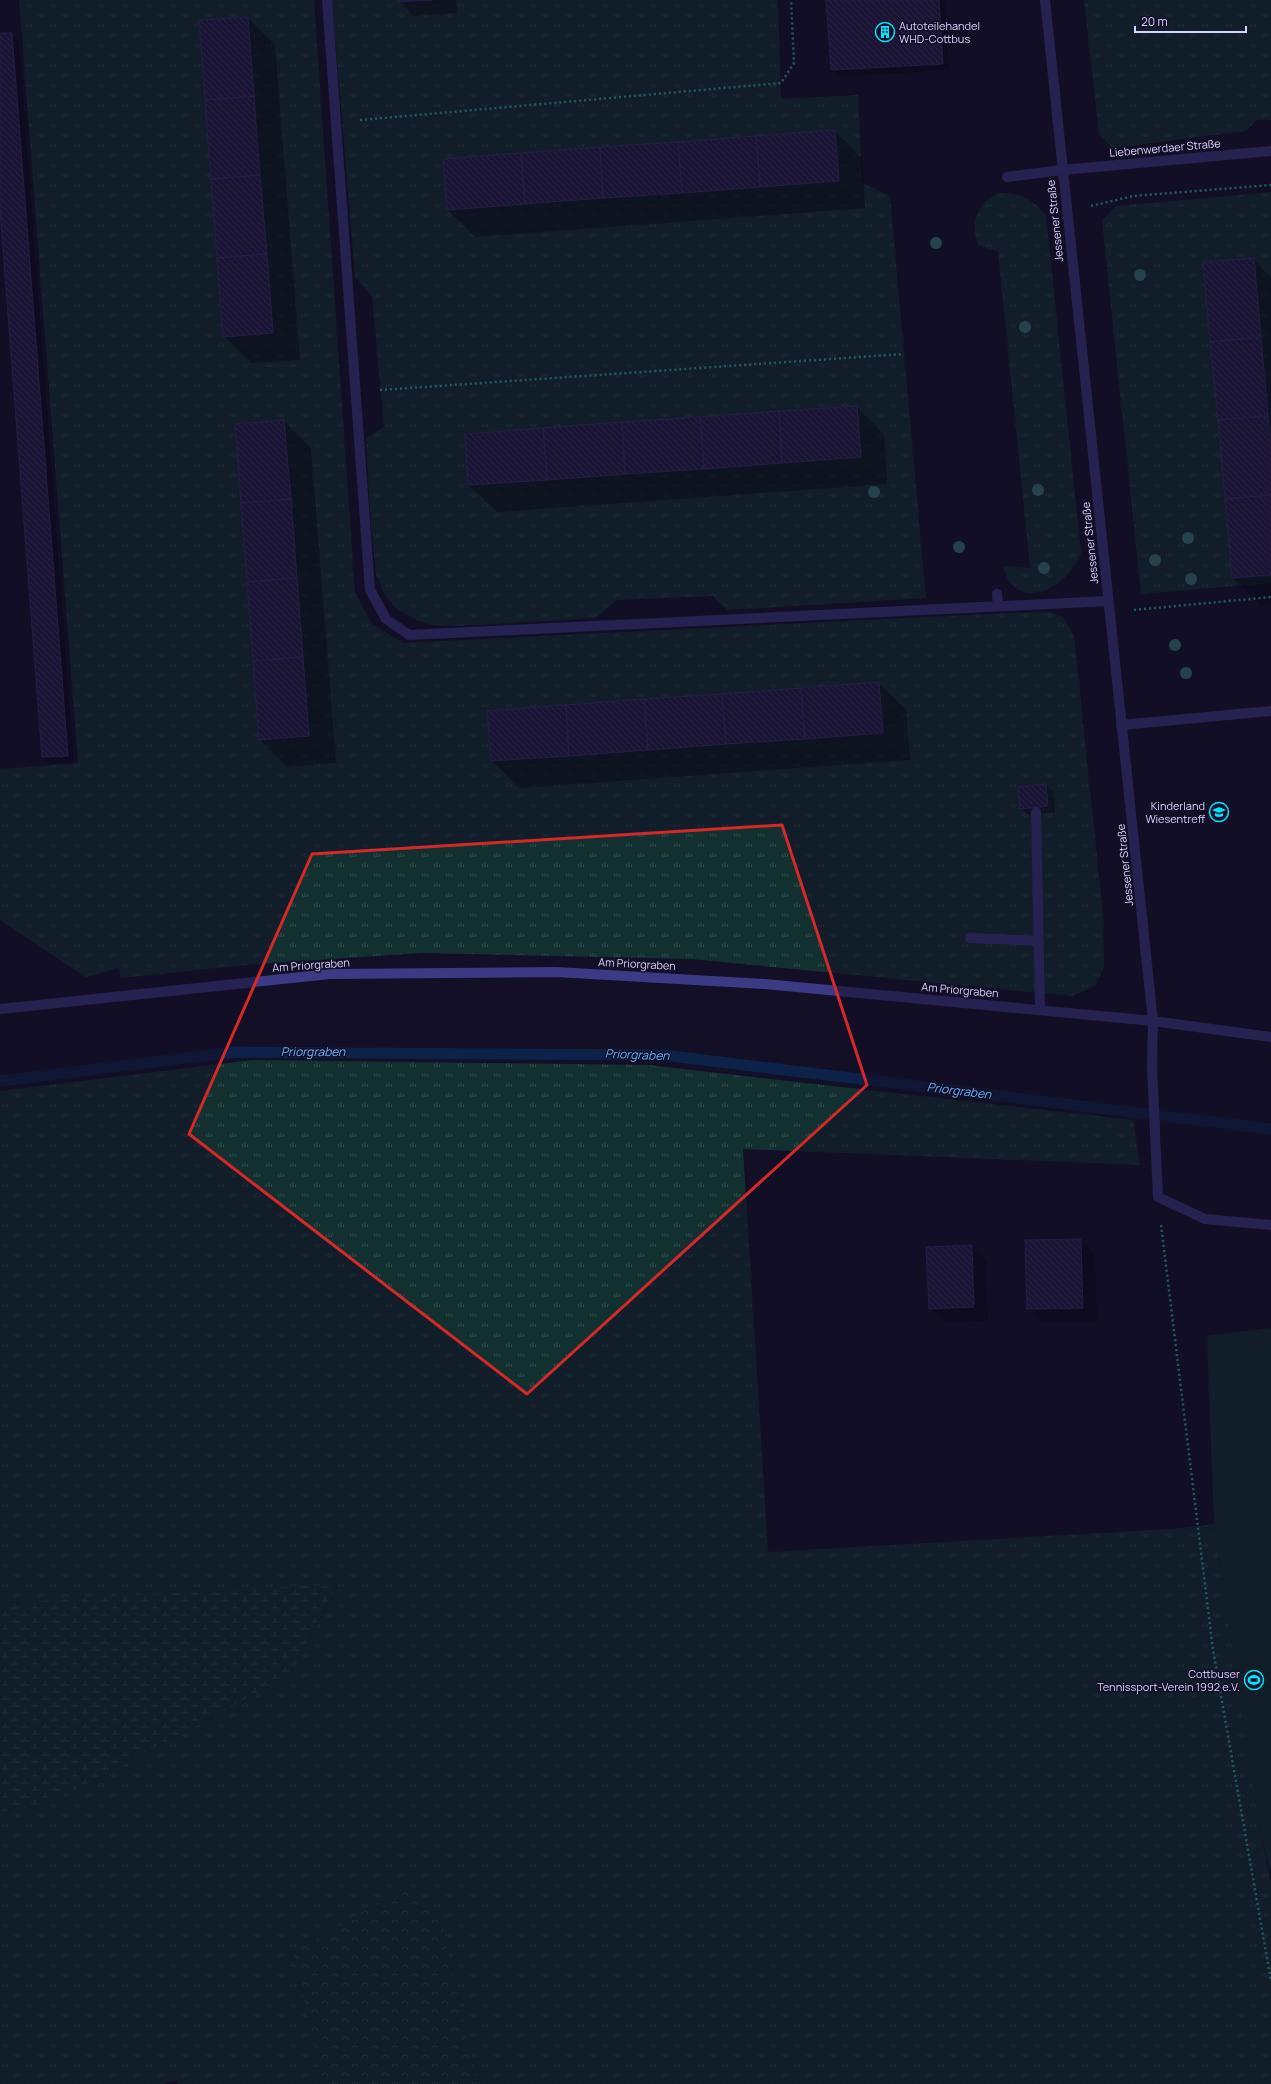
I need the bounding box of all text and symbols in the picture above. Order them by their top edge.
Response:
scale bar [1135,8,1246,34]
text: 20 m [1141,13,1168,30]
place label: Autoteilehandel WHD-Cottbus [899,18,980,46]
building icon: Autoteilehandel WHD-Cottbus [874,21,896,43]
street label: Liebenwerdaer Straße [1109,135,1222,160]
street label: Jessener Straße [1043,179,1066,263]
street label: Jessener Straße [1078,501,1101,585]
place label: Kinderland Wiesentreff [1145,798,1206,826]
school or university icon: Kinderland Wiesentreff [1208,801,1230,823]
street label: Jessener Straße [1113,823,1136,907]
street label: Am Priorgraben [272,954,350,975]
street label: Am Priorgraben [598,954,676,973]
street label: Am Priorgraben [921,979,999,1000]
water label: Priorgraben [281,1043,346,1060]
water label: Priorgraben [604,1045,670,1064]
water label: Priorgraben [926,1078,993,1103]
place label: Cottbuser Tennissport-Verein 1992 e.V. [1097,1666,1240,1694]
sports icon: Cottbuser Tennissport-Verein 1992 e.V. [1243,1669,1265,1691]

